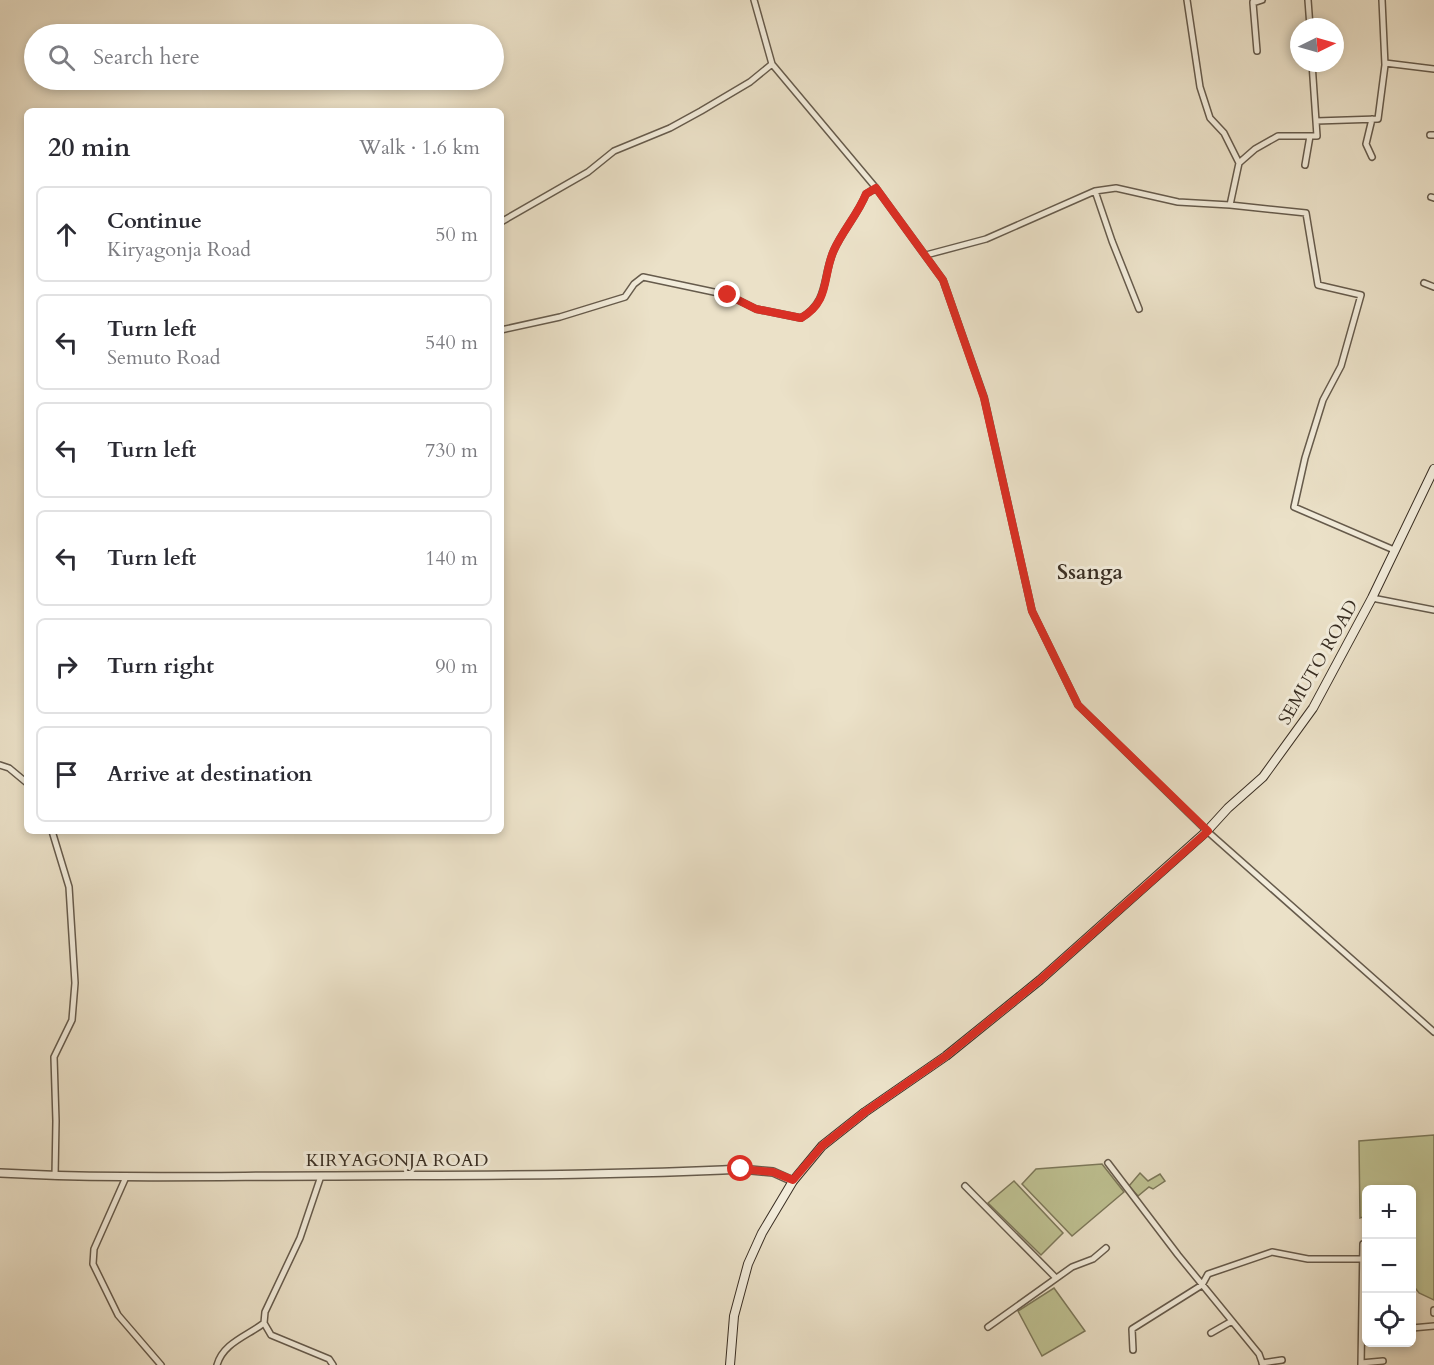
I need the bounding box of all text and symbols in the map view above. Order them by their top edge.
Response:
north arrow [1290,18,1344,72]
search box [24,24,504,90]
icon: search [45,41,78,74]
text: Search here [93,42,200,72]
text: 20 min [48,130,131,165]
text: Walk · 1.6 km [359,134,480,161]
text: Continue [107,206,202,236]
icon: ahead [50,218,83,251]
text: 50 m [435,221,478,248]
text: Kiryagonja Road [107,236,251,263]
route end [714,281,740,307]
text: Turn left [107,314,196,344]
icon: left [50,326,83,359]
text: 540 m [425,329,478,356]
text: Semuto Road [107,344,220,371]
icon: left [50,434,83,467]
text: Turn left [107,435,196,465]
text: 730 m [425,437,478,464]
icon: left [50,542,83,575]
text: Turn left [107,543,196,573]
text: 140 m [425,545,478,572]
district label: Ssanga [1057,558,1123,587]
street label: SEMUTO ROAD [1272,595,1364,729]
icon: right [50,650,83,683]
text: Turn right [107,651,214,681]
text: 90 m [435,653,478,680]
icon: arrive [50,758,83,791]
text: Arrive at destination [107,759,312,789]
street label: KIRYAGONJA ROAD [306,1148,488,1173]
route start [727,1155,753,1181]
map controls [1362,1185,1416,1347]
button: + [1362,1185,1416,1239]
button: − [1362,1239,1416,1293]
button: locate [1362,1293,1416,1347]

